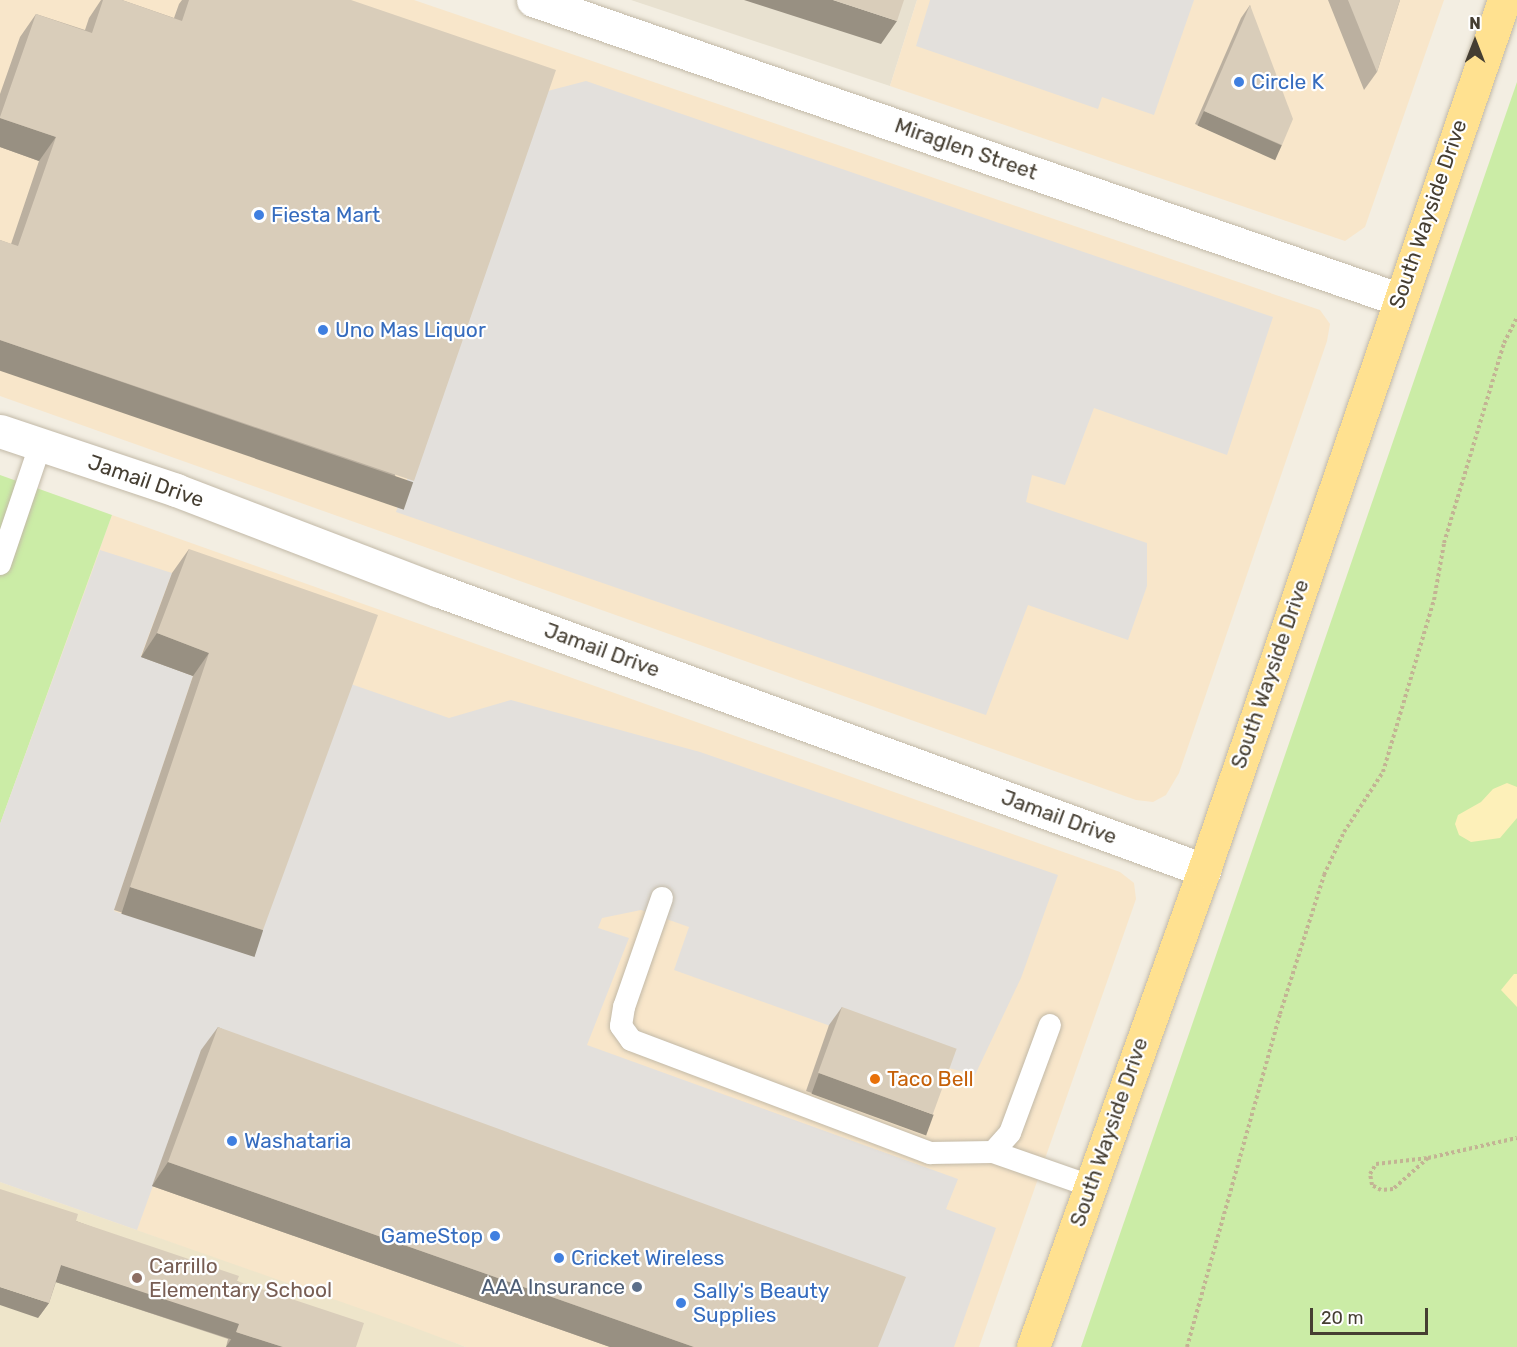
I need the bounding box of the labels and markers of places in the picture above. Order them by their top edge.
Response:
place label: Circle K [1251,69,1324,95]
marker: Circle K [1232,75,1246,89]
place label: Fiesta Mart [271,202,380,228]
marker: Fiesta Mart [252,208,266,222]
place label: Uno Mas Liquor [335,317,486,343]
marker: Uno Mas Liquor [316,323,330,337]
place label: Taco Bell [887,1066,974,1092]
marker: Taco Bell [868,1072,882,1086]
place label: Washataria [244,1128,351,1154]
marker: Washataria [225,1134,239,1148]
place label: GameStop [381,1223,483,1249]
marker: GameStop [488,1229,502,1243]
place label: Cricket Wireless [571,1245,725,1271]
marker: Cricket Wireless [552,1251,566,1265]
place label: Carrillo Elementary School [149,1253,333,1303]
marker: Carrillo Elementary School [130,1271,144,1285]
place label: AAA Insurance [480,1274,625,1300]
place label: Sally's Beauty Supplies [693,1278,829,1328]
marker: AAA Insurance [630,1280,644,1294]
marker: Sally's Beauty Supplies [674,1296,688,1310]

